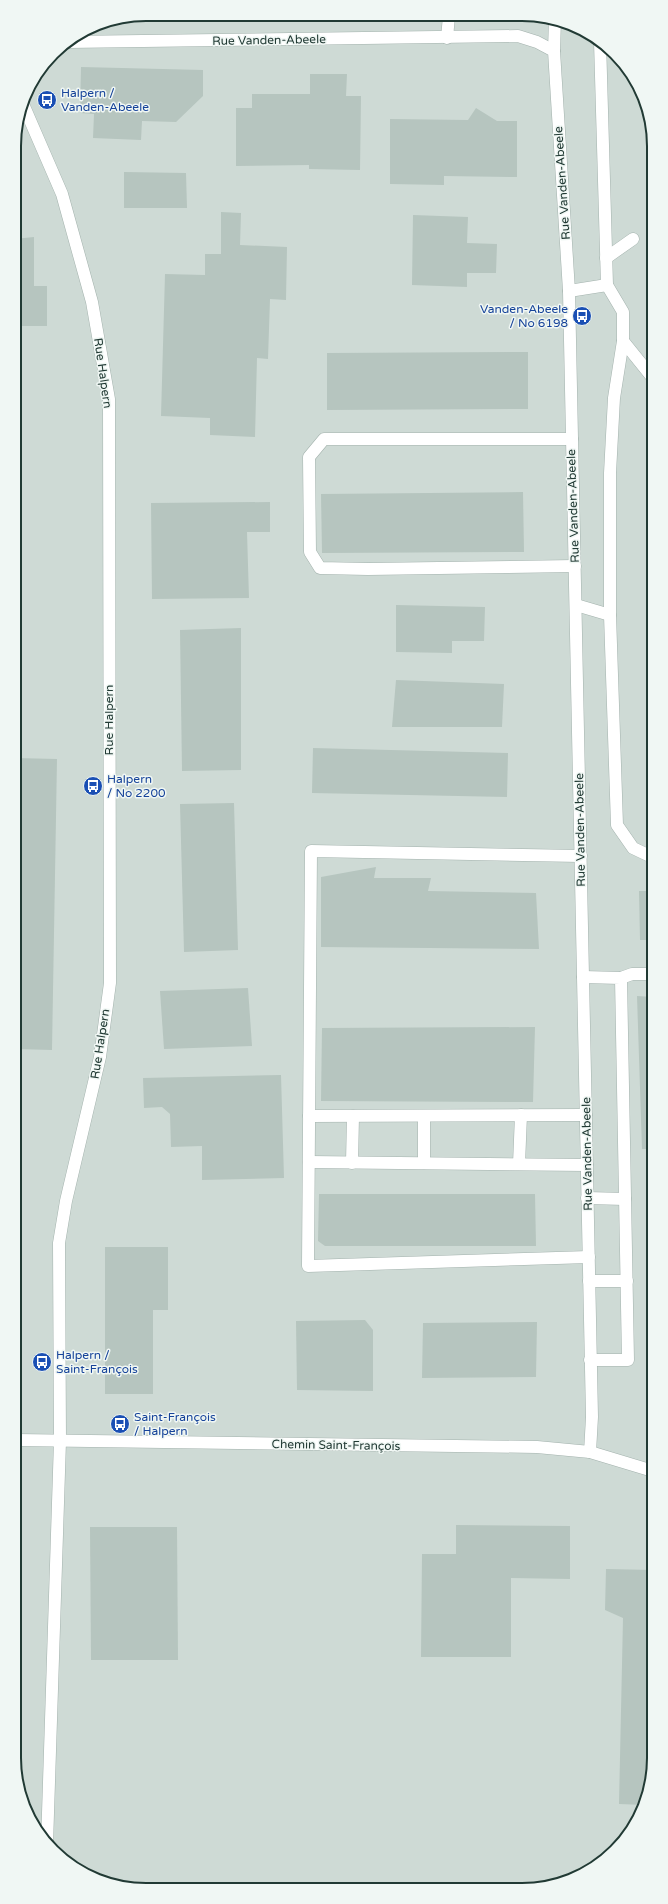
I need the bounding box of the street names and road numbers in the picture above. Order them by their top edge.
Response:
street label: Rue Vanden-Abeele [212,32,326,48]
street label: Rue Vanden-Abeele [551,126,573,240]
street label: Rue Halpern [91,337,115,409]
street label: Rue Vanden-Abeele [564,449,582,563]
street label: Rue Halpern [102,685,116,755]
street label: Rue Vanden-Abeele [572,773,588,887]
street label: Rue Halpern [88,1008,112,1080]
street label: Rue Vanden-Abeele [579,1097,595,1211]
street label: Chemin Saint-François [272,1437,401,1453]

